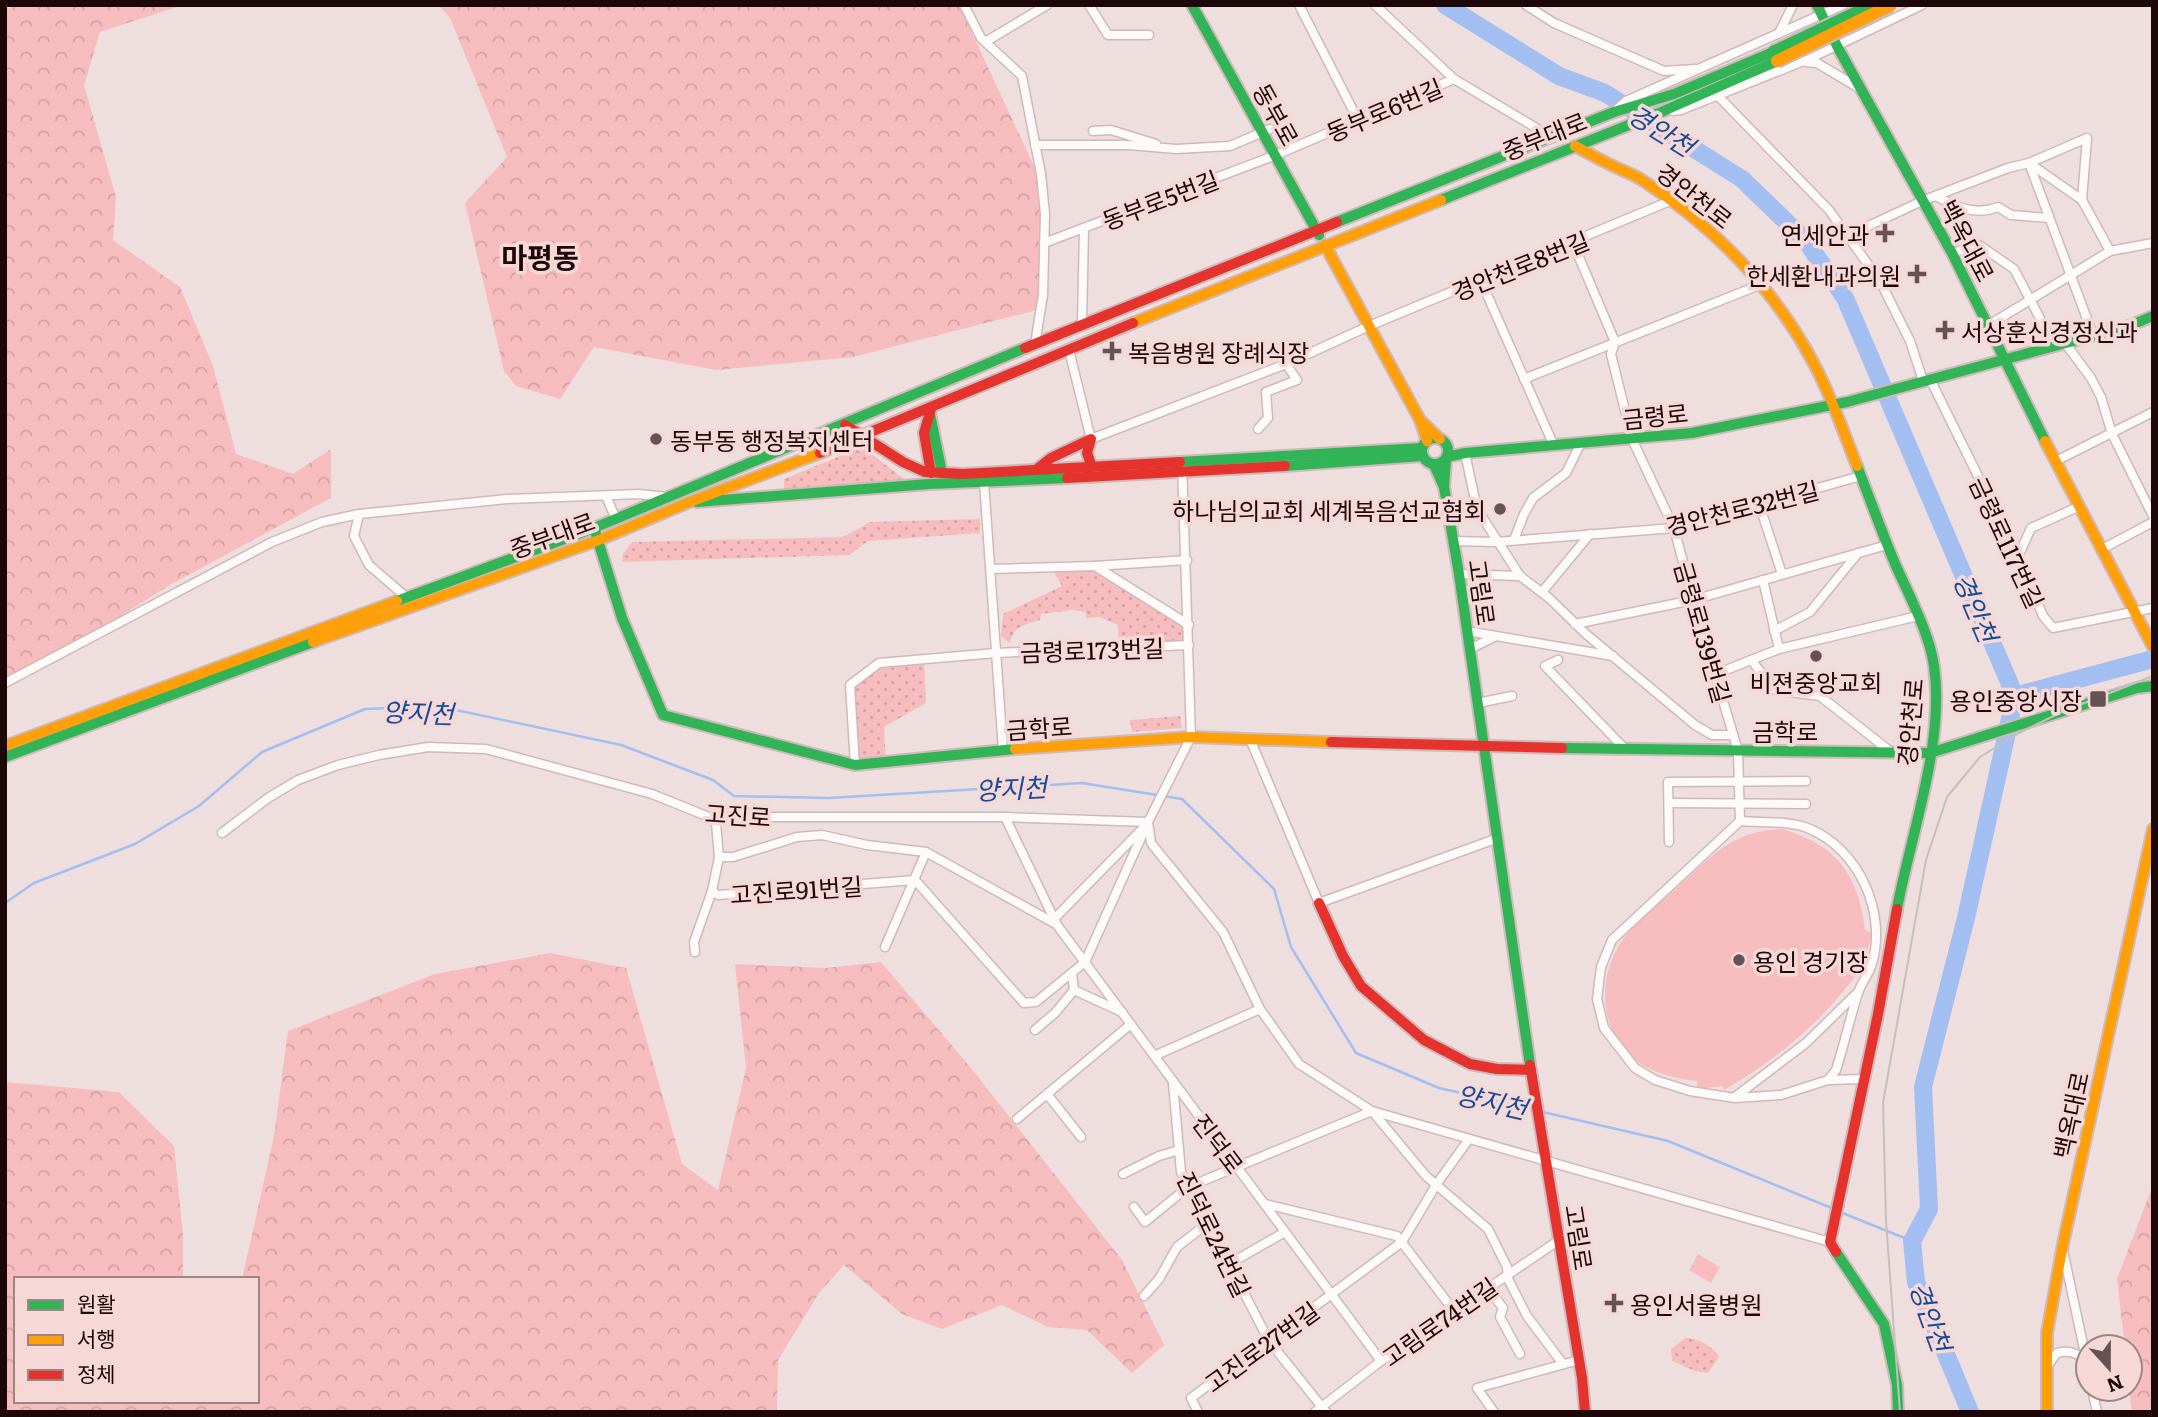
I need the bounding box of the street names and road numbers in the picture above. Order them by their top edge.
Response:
street label: 동부로6번길 [1320,69,1448,149]
street label: 동부로 [1246,77,1308,151]
street label: 중부대로 [1496,102,1592,168]
street label: 경안천로 [1649,154,1741,236]
street label: 동부로5번길 [1097,161,1223,237]
street label: 백옥대로 [1932,193,2004,287]
street label: 경안천로8번길 [1446,221,1594,309]
street label: 금령로 [1620,394,1690,436]
street label: 경안천로32번길 [1662,471,1822,543]
street label: 금령로117번길 [1962,471,2054,613]
street label: 중부대로 [505,502,599,566]
street label: 고림로 [1461,557,1505,627]
street label: 금령로139번길 [1667,557,1741,707]
street label: 금령로173번길 [1019,629,1165,669]
street label: 경안천로 [1888,676,1930,768]
street label: 금학로 [1005,707,1073,747]
street label: 금학로 [1752,713,1818,748]
street label: 고진로 [704,794,772,834]
street label: 고진로91번길 [729,867,863,911]
street label: 백옥대로 [2044,1068,2096,1162]
street label: 진덕로 [1185,1106,1253,1180]
street label: 진덕로24번길 [1170,1165,1260,1303]
street label: 고림로 [1558,1202,1602,1272]
street label: 고림로74번길 [1374,1268,1504,1374]
street label: 고진로27번길 [1196,1292,1326,1400]

